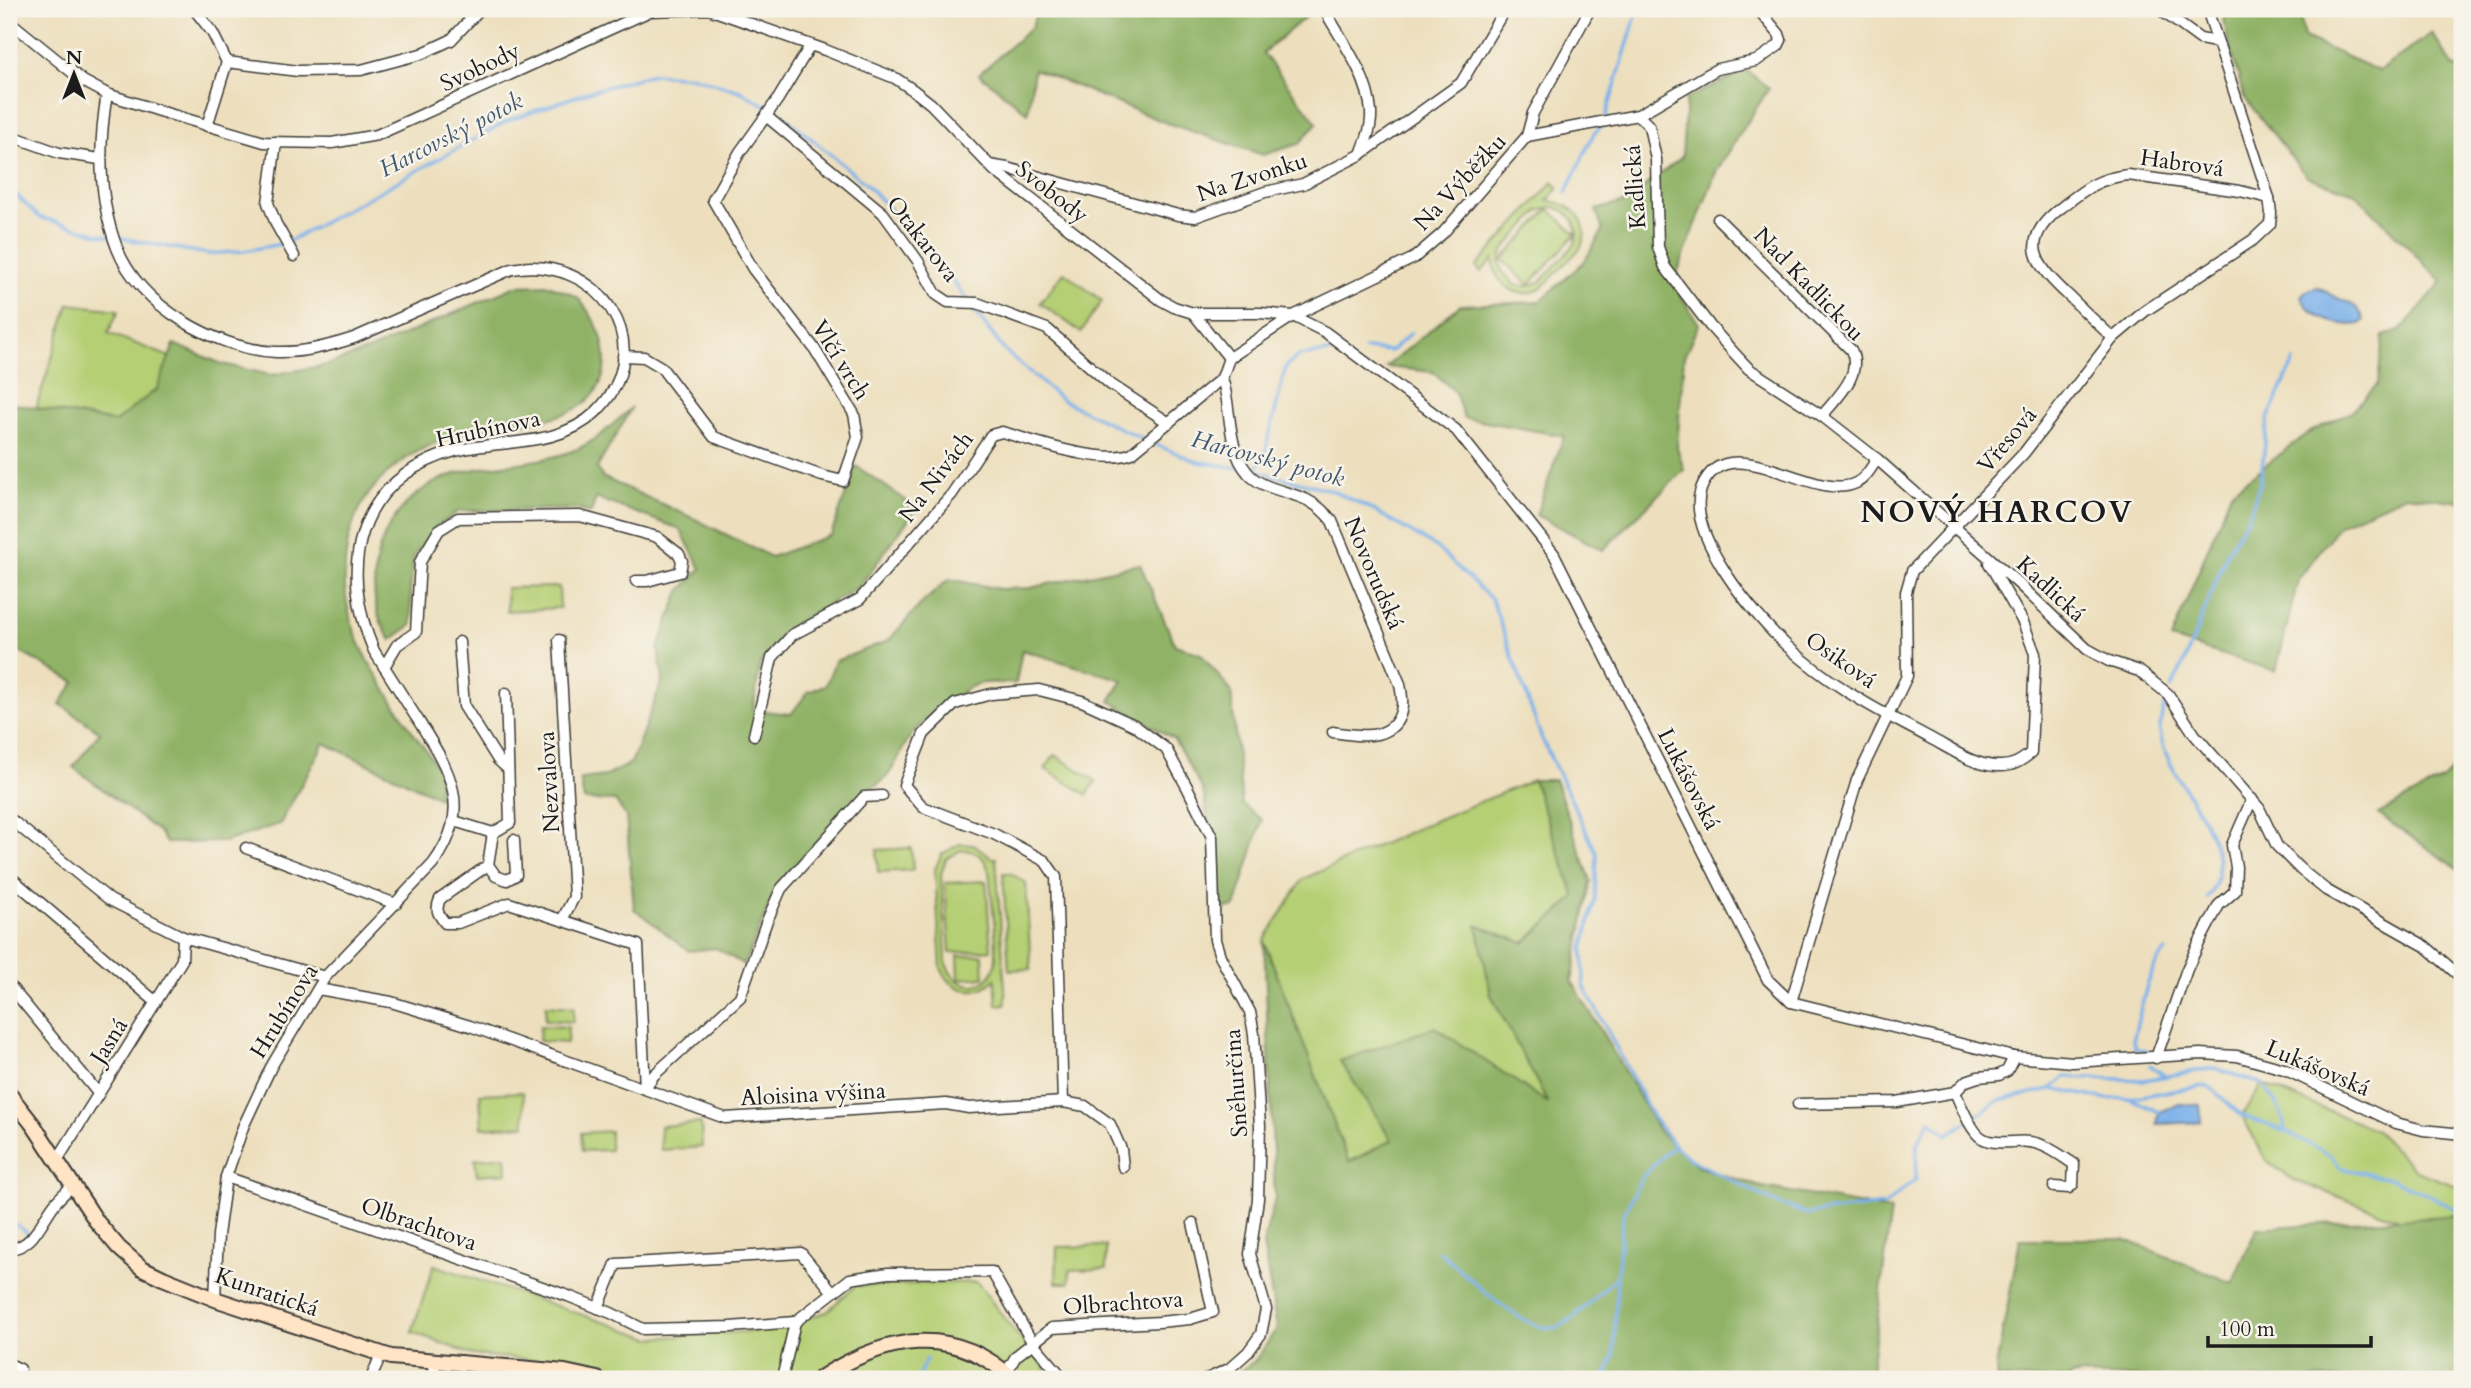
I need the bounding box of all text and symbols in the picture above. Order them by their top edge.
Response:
street label: Svobody [435,35,525,99]
north arrow [38,38,108,108]
text: N [66,45,83,71]
water label: Harcovský potok [373,85,529,185]
street label: Na Výběžku [1407,126,1513,238]
street label: Habrová [2138,142,2226,184]
street label: Kadlická [1617,144,1653,230]
street label: Na Zvonku [1193,145,1311,209]
street label: Svobody [1009,154,1095,230]
street label: Otakarova [879,189,967,289]
street label: Nad Kadlickou [1747,220,1871,348]
street label: Vlčí vrch [804,314,878,406]
street label: Vřesová [1970,400,2044,480]
street label: Hrubínova [433,403,543,455]
water label: Harcovský potok [1188,423,1348,495]
street label: Na Nivách [892,425,981,529]
district label: NOVÝ HARCOV [1860,492,2134,533]
street label: Novorudská [1336,512,1412,634]
street label: Kadlická [2010,549,2092,629]
street label: Osiková [1799,624,1883,696]
street label: Lukášovská [1650,723,1728,835]
street label: Nezvalova [531,730,567,834]
street label: Hrubínova [243,958,325,1064]
street label: Jasná [81,1012,135,1072]
street label: Sněhurčina [1217,1028,1255,1138]
street label: Lukášovská [2261,1032,2375,1104]
street label: Aloisina výšina [739,1075,887,1113]
street label: Olbrachtova [357,1190,481,1258]
street label: Kunratická [211,1260,323,1324]
street label: Olbrachtova [1062,1283,1184,1323]
scale bar [2208,1304,2371,1348]
text: 100 m [2219,1315,2275,1344]

